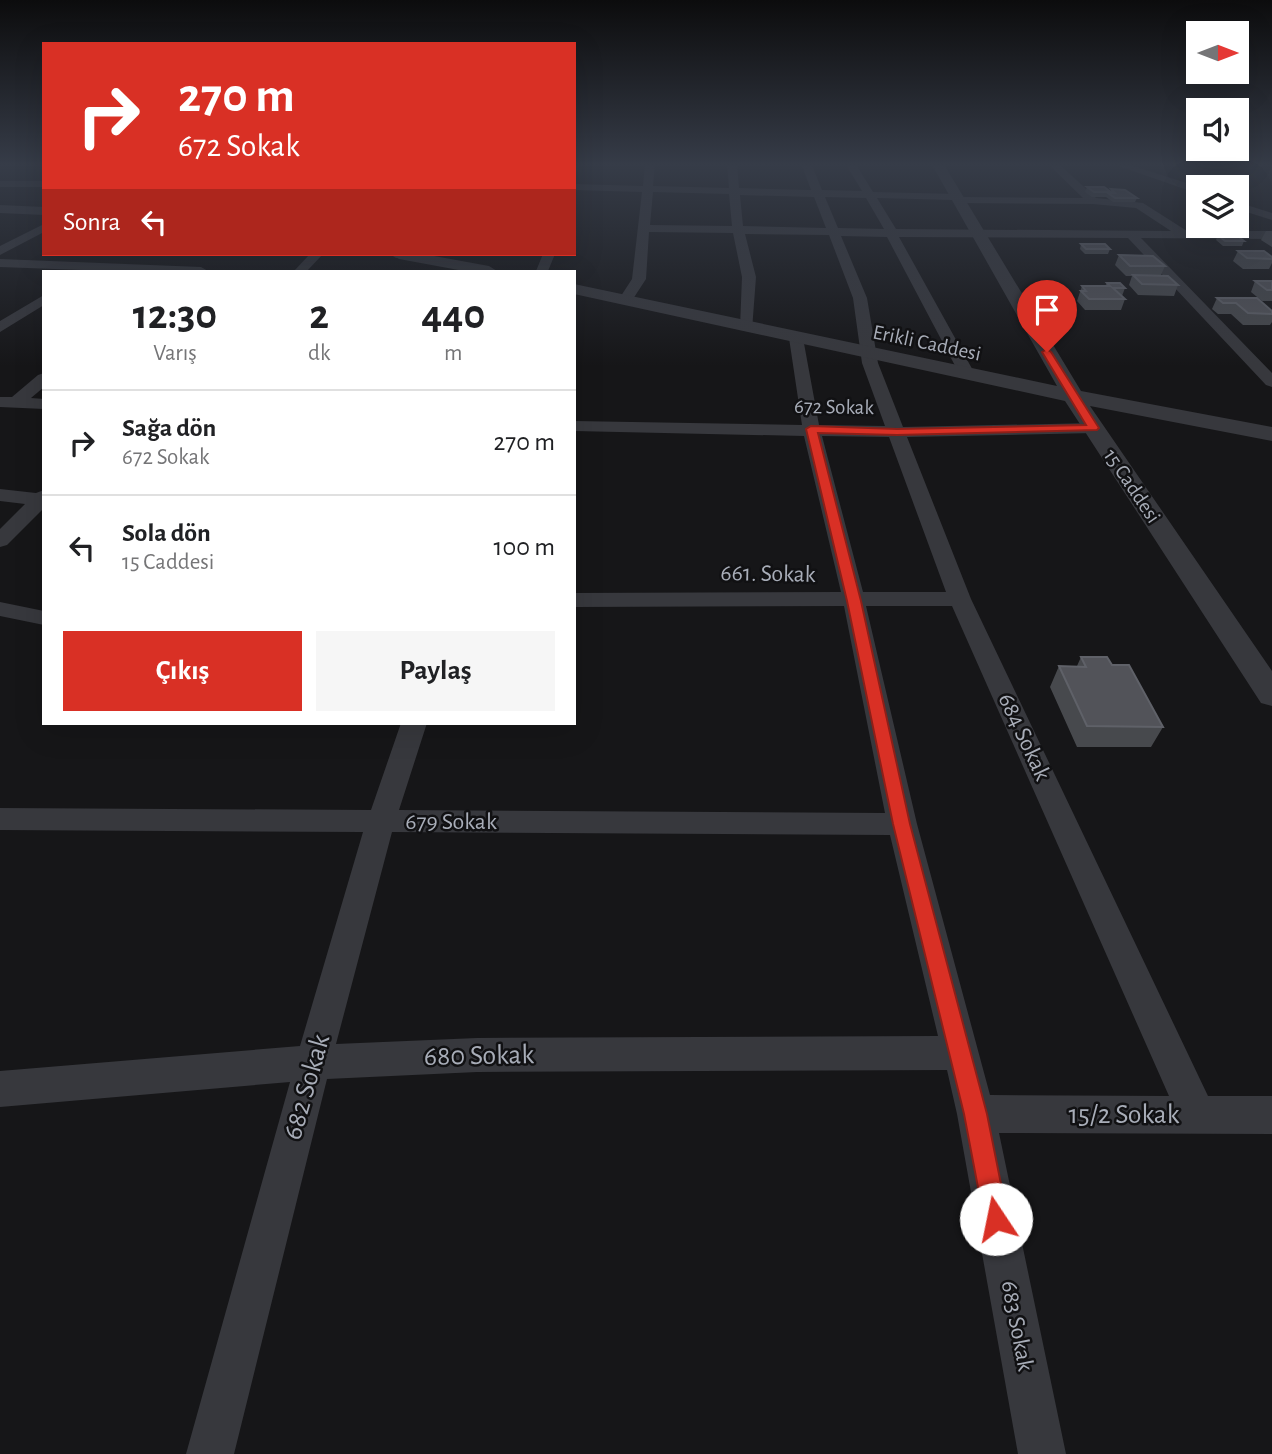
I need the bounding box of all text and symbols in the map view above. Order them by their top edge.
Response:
north arrow [1186,21,1250,84]
map controls [1186,21,1249,238]
icon: right [63,70,154,161]
text: 270 m [178,72,295,121]
button: sound [1186,98,1249,161]
text: 672 Sokak [178,130,300,162]
button: layers [1186,175,1249,238]
icon: left [135,203,173,241]
text: Sonra [63,209,121,235]
pin [1017,280,1077,352]
icon: arrive [1028,291,1066,329]
text: 12:30 [133,294,217,336]
text: 2 [309,294,329,336]
text: 440 [421,294,485,336]
street label: Erikli Caddesi [871,321,983,365]
text: Varış [153,342,197,365]
text: dk [308,342,330,365]
text: m [444,342,462,365]
street label: 672 Sokak [794,396,875,418]
text: Sağa dön [122,415,216,441]
icon: right [63,424,101,462]
text: 270 m [494,429,555,455]
street label: 15 Caddesi [1100,445,1164,527]
text: 672 Sokak [122,446,210,469]
text: Sola dön [122,520,211,546]
icon: left [63,529,101,567]
text: 100 m [494,534,555,560]
text: 15 Caddesi [122,551,214,574]
street label: 661. Sokak [720,561,816,587]
button: Çıkış [63,631,302,711]
button: Paylaş [316,631,555,711]
street label: 684 Sokak [993,690,1055,784]
street label: 679 Sokak [405,810,497,834]
street label: 682 Sokak [279,1031,335,1143]
street label: 680 Sokak [424,1041,535,1071]
street label: 15/2 Sokak [1068,1101,1180,1129]
position arrow [959,1182,1033,1256]
street label: 683 Sokak [996,1279,1038,1373]

